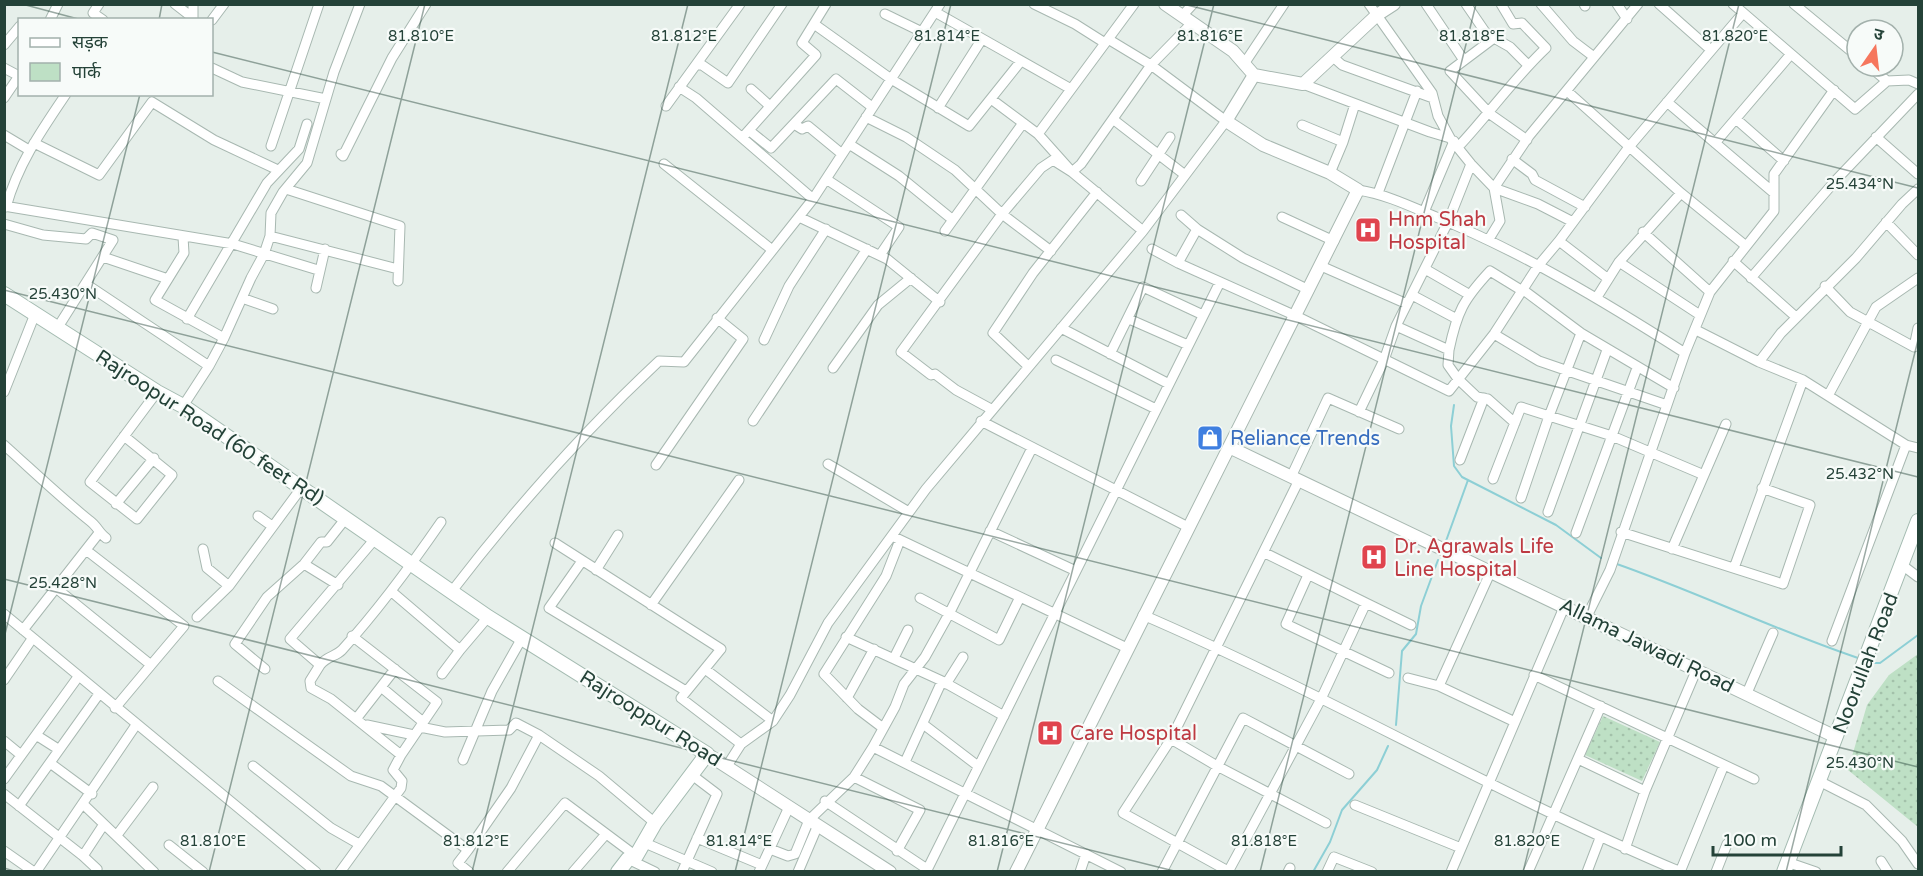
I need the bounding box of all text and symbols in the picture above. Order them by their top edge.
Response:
legend [18,18,213,96]
north arrow [1845,18,1905,78]
text: उ [1871,24,1886,45]
text: 81.810°E [388,27,454,45]
text: 81.812°E [651,27,717,45]
text: 81.814°E [914,27,980,45]
text: 81.816°E [1177,27,1243,45]
text: 81.818°E [1439,27,1505,45]
text: 81.820°E [1702,27,1768,45]
text: सड़क [72,31,109,53]
text: पार्क [72,61,102,83]
text: 25.434°N [1826,175,1894,193]
place label: Hnm Shah Hospital [1388,208,1486,255]
hospital icon: Hnm Shah Hospital [1353,215,1383,245]
text: 25.430°N [29,285,97,303]
street label: Rajroopur Road (60 feet Rd) [91,345,328,511]
shop icon: Reliance Trends [1195,423,1225,453]
place label: Reliance Trends [1230,427,1380,451]
text: 25.432°N [1826,465,1894,483]
place label: Dr. Agrawals Life Line Hospital [1394,535,1554,582]
hospital icon: Dr. Agrawals Life Line Hospital [1359,542,1389,572]
text: 25.428°N [29,574,97,592]
street label: Noorullah Road [1828,590,1904,737]
street label: Allama Jawadi Road [1555,593,1738,699]
street label: Rajrooppur Road [575,666,726,772]
hospital icon: Care Hospital [1035,718,1065,748]
place label: Care Hospital [1070,722,1197,746]
text: 25.430°N [1826,754,1894,772]
scale bar [1713,819,1840,857]
text: 100 m [1722,829,1777,851]
text: 81.810°E [180,832,246,850]
text: 81.812°E [443,832,509,850]
text: 81.814°E [706,832,772,850]
text: 81.816°E [968,832,1034,850]
text: 81.818°E [1231,832,1297,850]
text: 81.820°E [1494,832,1560,850]

